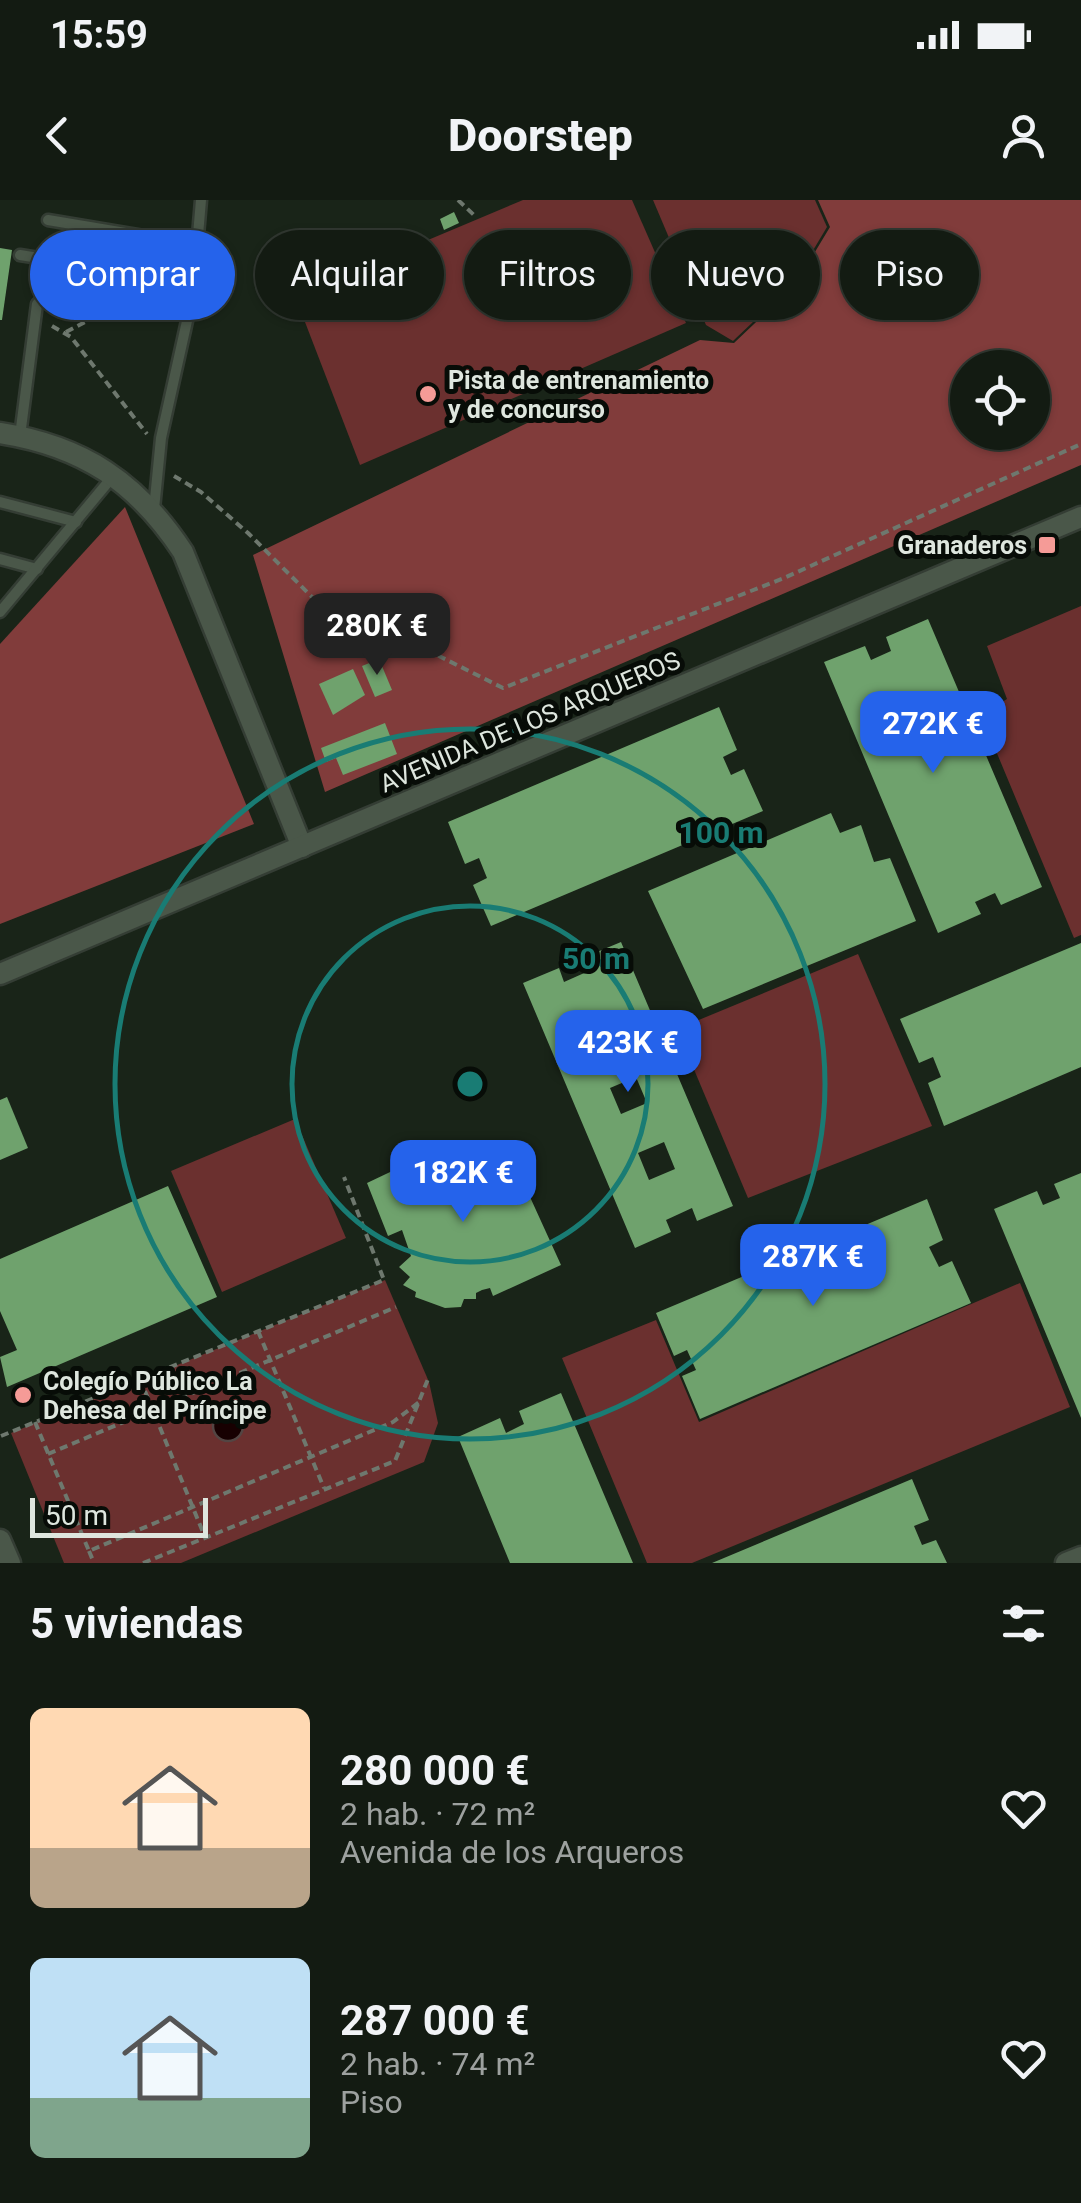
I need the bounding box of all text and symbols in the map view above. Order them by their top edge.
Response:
text: 15:59 [50,13,148,57]
icon: back [30,108,85,163]
icon: person [996,108,1051,163]
text: Doorstep [448,109,633,162]
chip: Comprar [30,230,235,320]
chip: Alquilar [255,230,444,320]
chip: Filtros [464,230,631,320]
chip: Nuevo [651,230,820,320]
chip: Piso [840,230,979,320]
map controls [950,350,1050,450]
button: locate [950,350,1050,450]
place label: Pista de entrenamiento y de concurso [448,366,709,424]
marker: Pista de entrenamiento y de concurso [417,383,439,405]
place label: Granaderos [897,531,1027,560]
marker: Granaderos [1036,534,1058,556]
pin: 280K € [296,593,458,678]
text: 280K € [326,606,428,644]
street label: AVENIDA DE LOS ARQUEROS [376,646,684,798]
pin: 272K € [852,691,1014,776]
text: 272K € [882,704,984,742]
text: 100 m [678,815,764,850]
text: 50 m [562,941,630,976]
pin: 423K € [547,1010,709,1095]
text: 423K € [577,1023,679,1061]
centre of rings [452,1066,488,1102]
pin: 182K € [382,1140,544,1225]
text: 182K € [412,1153,514,1191]
pin: 287K € [732,1224,894,1309]
text: 287K € [762,1237,864,1275]
place label: Colegío Público La Dehesa del Príncipe [43,1367,266,1425]
marker: Colegío Público La Dehesa del Príncipe [12,1384,34,1406]
scale bar [30,1493,208,1538]
text: 50 m [45,1499,108,1532]
icon: filters [996,1596,1051,1651]
text: 5 viviendas [30,1599,243,1648]
text: 280 000 € [340,1746,530,1795]
icon: home [110,1748,230,1868]
icon: heart [996,1781,1051,1836]
text: 2 hab. · 72 m² [340,1795,535,1833]
text: Avenida de los Arqueros [340,1833,684,1871]
text: 287 000 € [340,1996,530,2045]
icon: home [110,1998,230,2118]
icon: heart [996,2031,1051,2086]
text: 2 hab. · 74 m² [340,2045,535,2083]
text: Piso [340,2083,403,2121]

